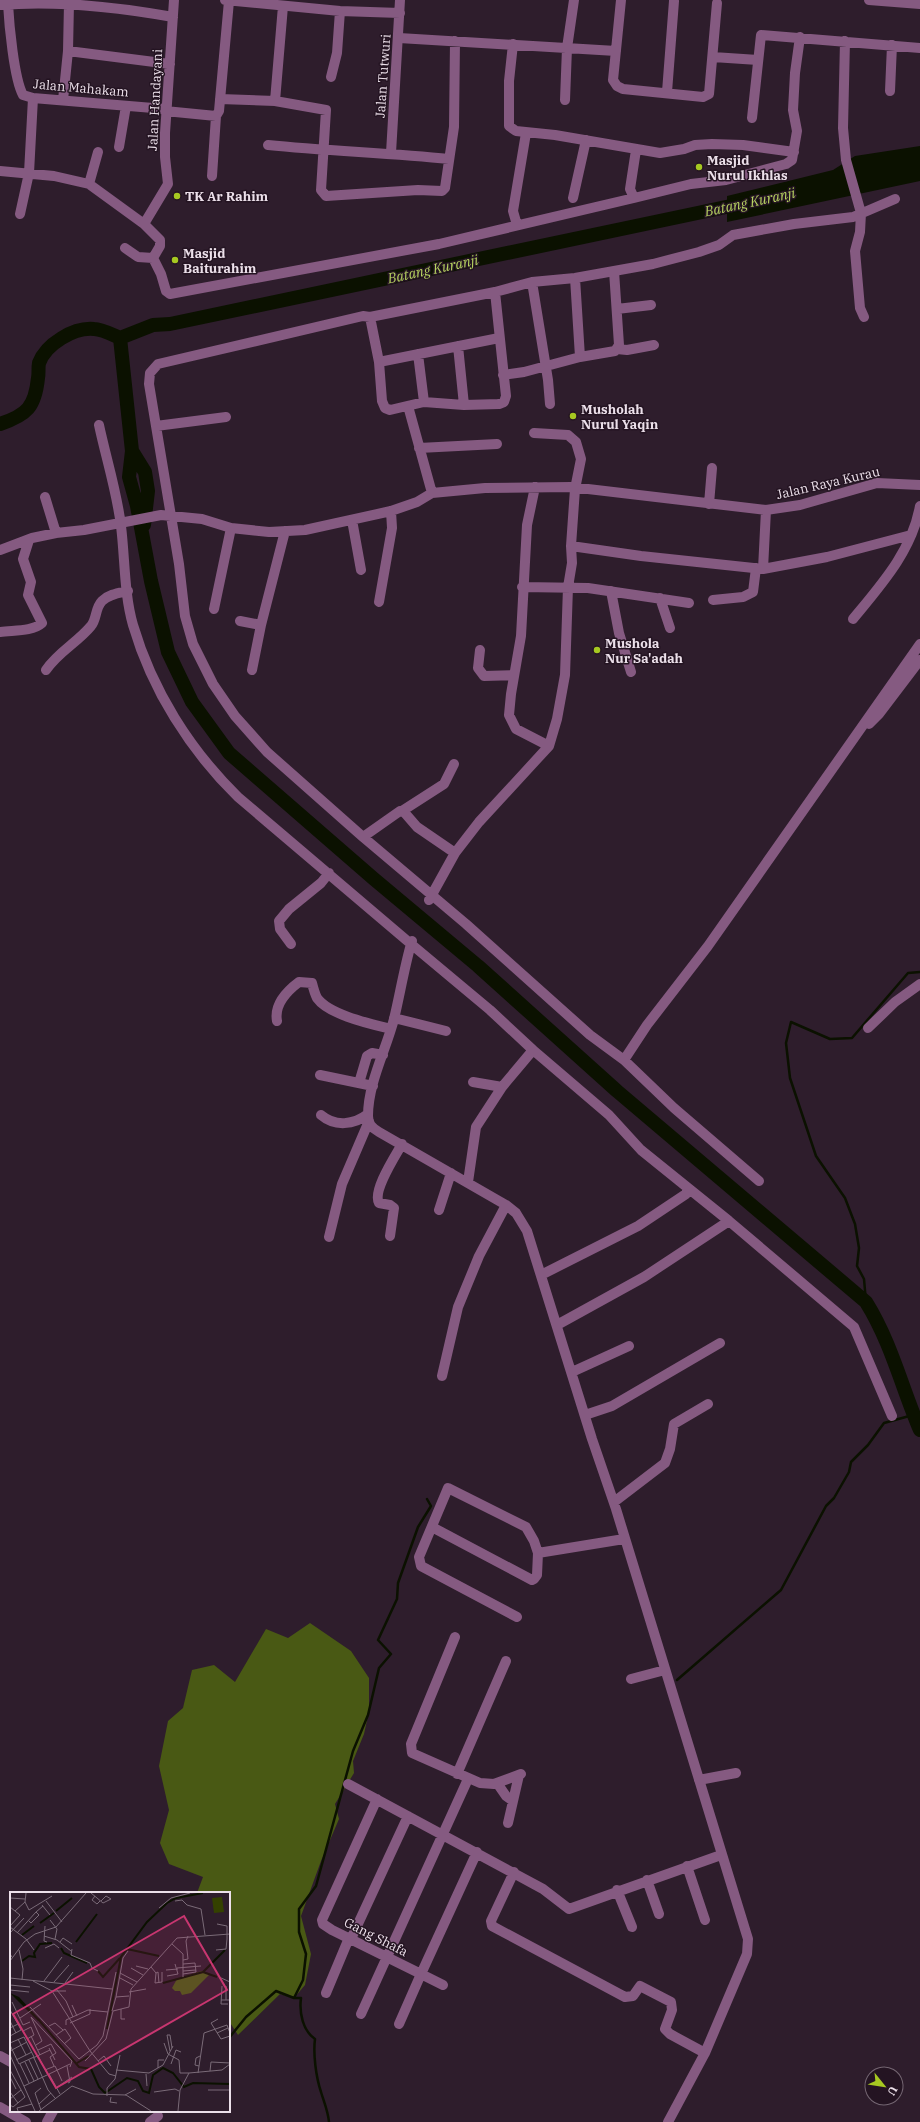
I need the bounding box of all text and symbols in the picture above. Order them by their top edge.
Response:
street label: Jalan Tutwuri [372,33,394,119]
street label: Jalan Handayani [144,49,166,151]
street label: Jalan Mahakam [32,75,130,101]
place label: Masjid Nurul Ikhlas [707,152,788,184]
marker: Masjid Nurul Ikhlas [694,162,704,172]
water label: Batang Kuranji [702,183,798,221]
place label: TK Ar Rahim [185,188,269,205]
marker: TK Ar Rahim [172,191,182,201]
place label: Masjid Baiturahim [183,245,257,277]
water label: Batang Kuranji [385,250,481,288]
marker: Masjid Baiturahim [170,255,180,265]
place label: Musholah Nurul Yaqin [581,401,659,433]
marker: Musholah Nurul Yaqin [568,411,578,421]
street label: Jalan Raya Kurau [775,463,881,503]
place label: Mushola Nur Sa'adah [605,635,684,667]
marker: Mushola Nur Sa'adah [592,645,602,655]
inset map [10,1892,230,2112]
street label: Gang Shafa [341,1914,411,1960]
north arrow [864,2066,904,2106]
text: U [884,2084,901,2099]

